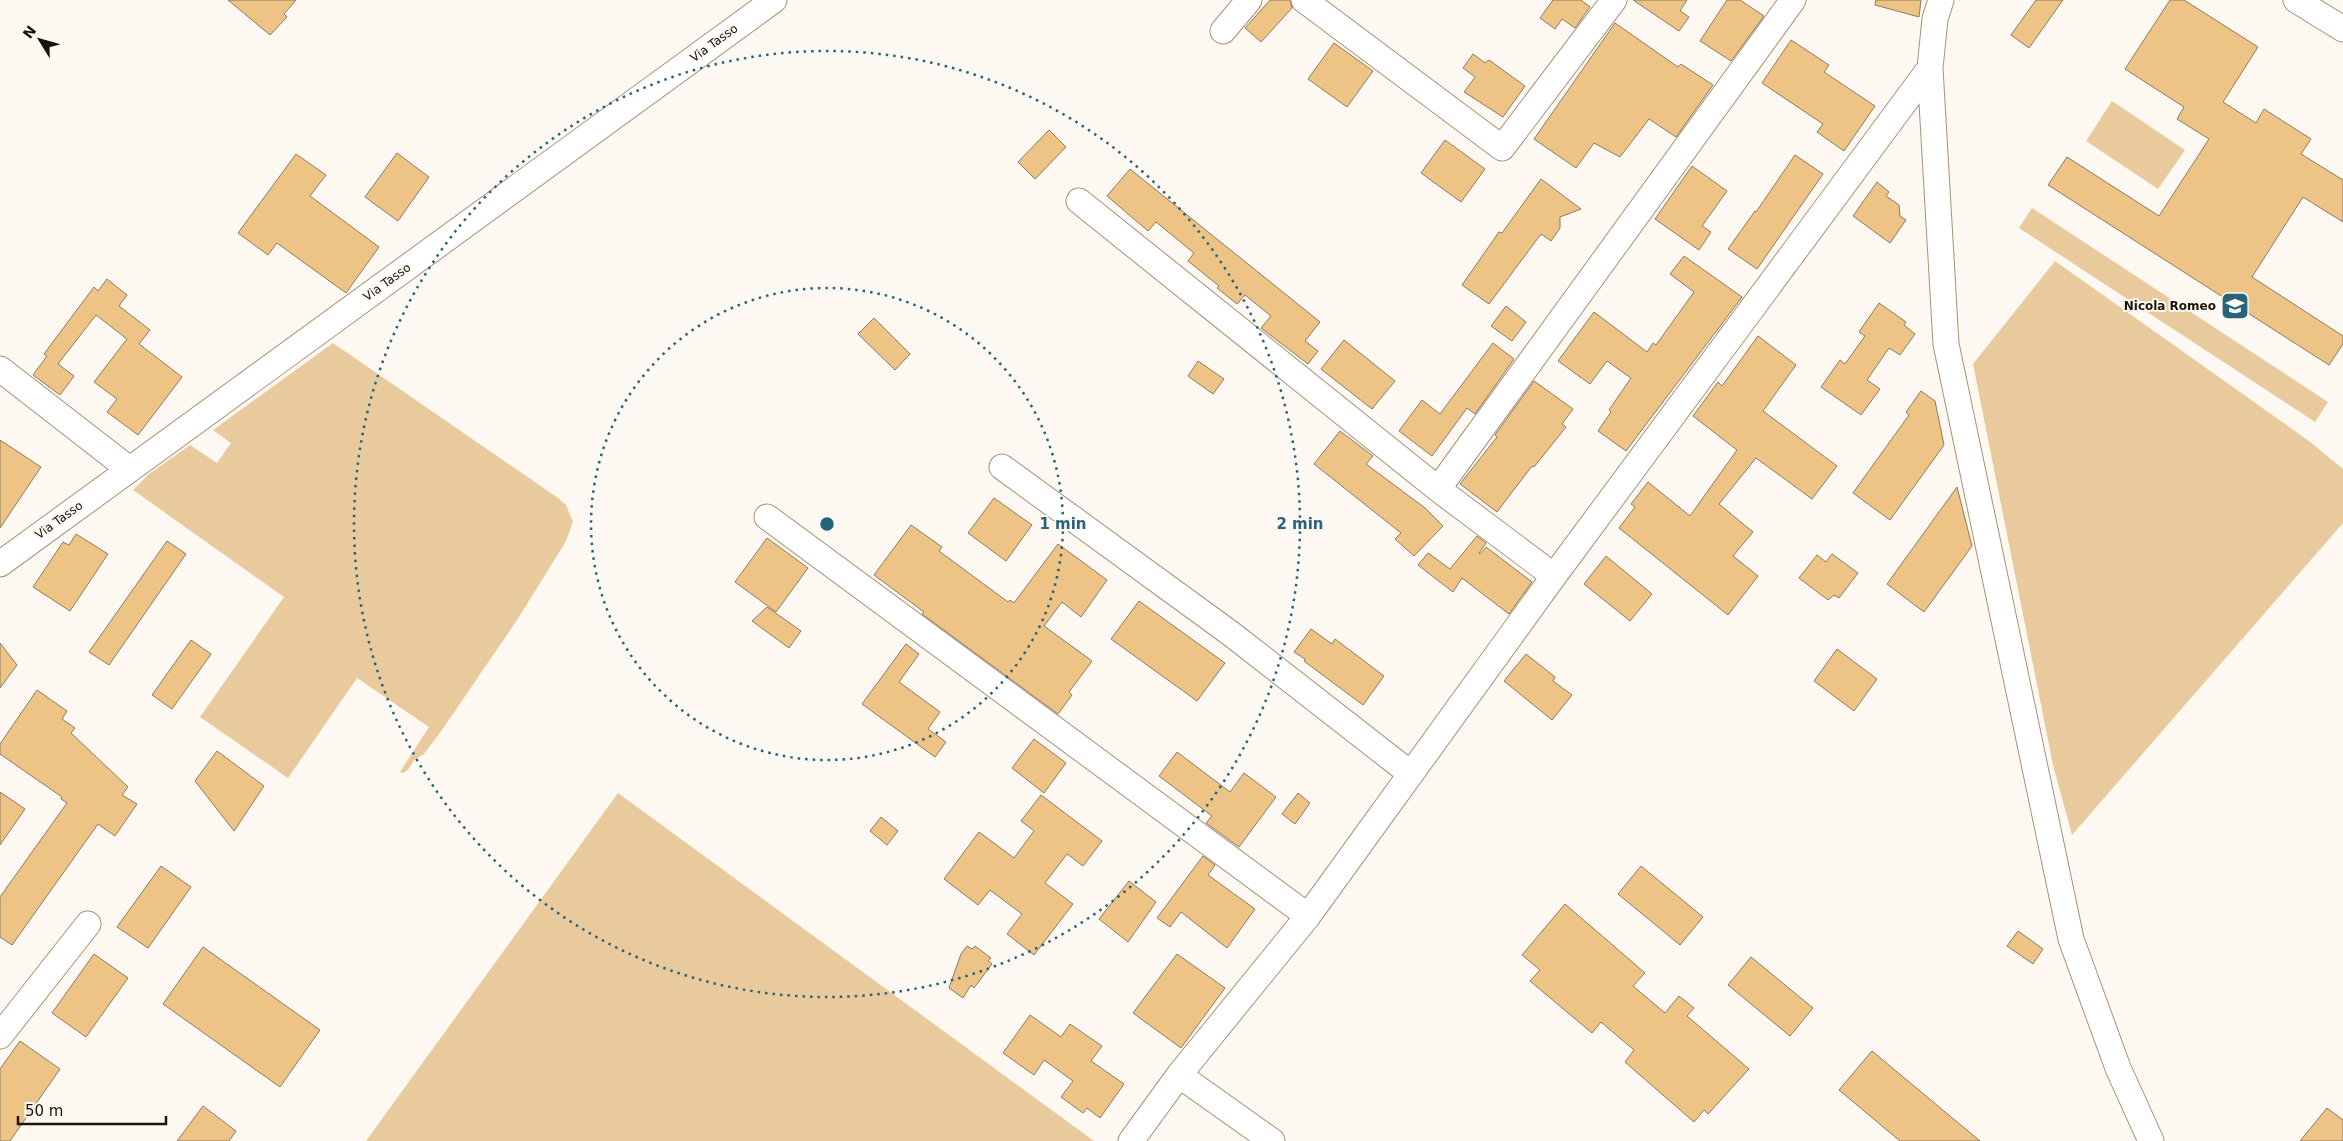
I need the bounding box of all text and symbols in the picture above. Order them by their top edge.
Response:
north arrow [15,15,65,65]
street label: Via Tasso [688,21,740,65]
text: N [20,23,40,42]
street label: Via Tasso [361,260,413,304]
school or university icon: Nicola Romeo [2220,291,2250,321]
place label: Nicola Romeo [2124,299,2216,313]
street label: Via Tasso [33,498,85,542]
centre of rings [818,515,836,533]
text: 1 min [1039,515,1087,533]
text: 2 min [1276,515,1324,533]
scale bar [18,1094,165,1126]
text: 50 m [25,1102,63,1120]

